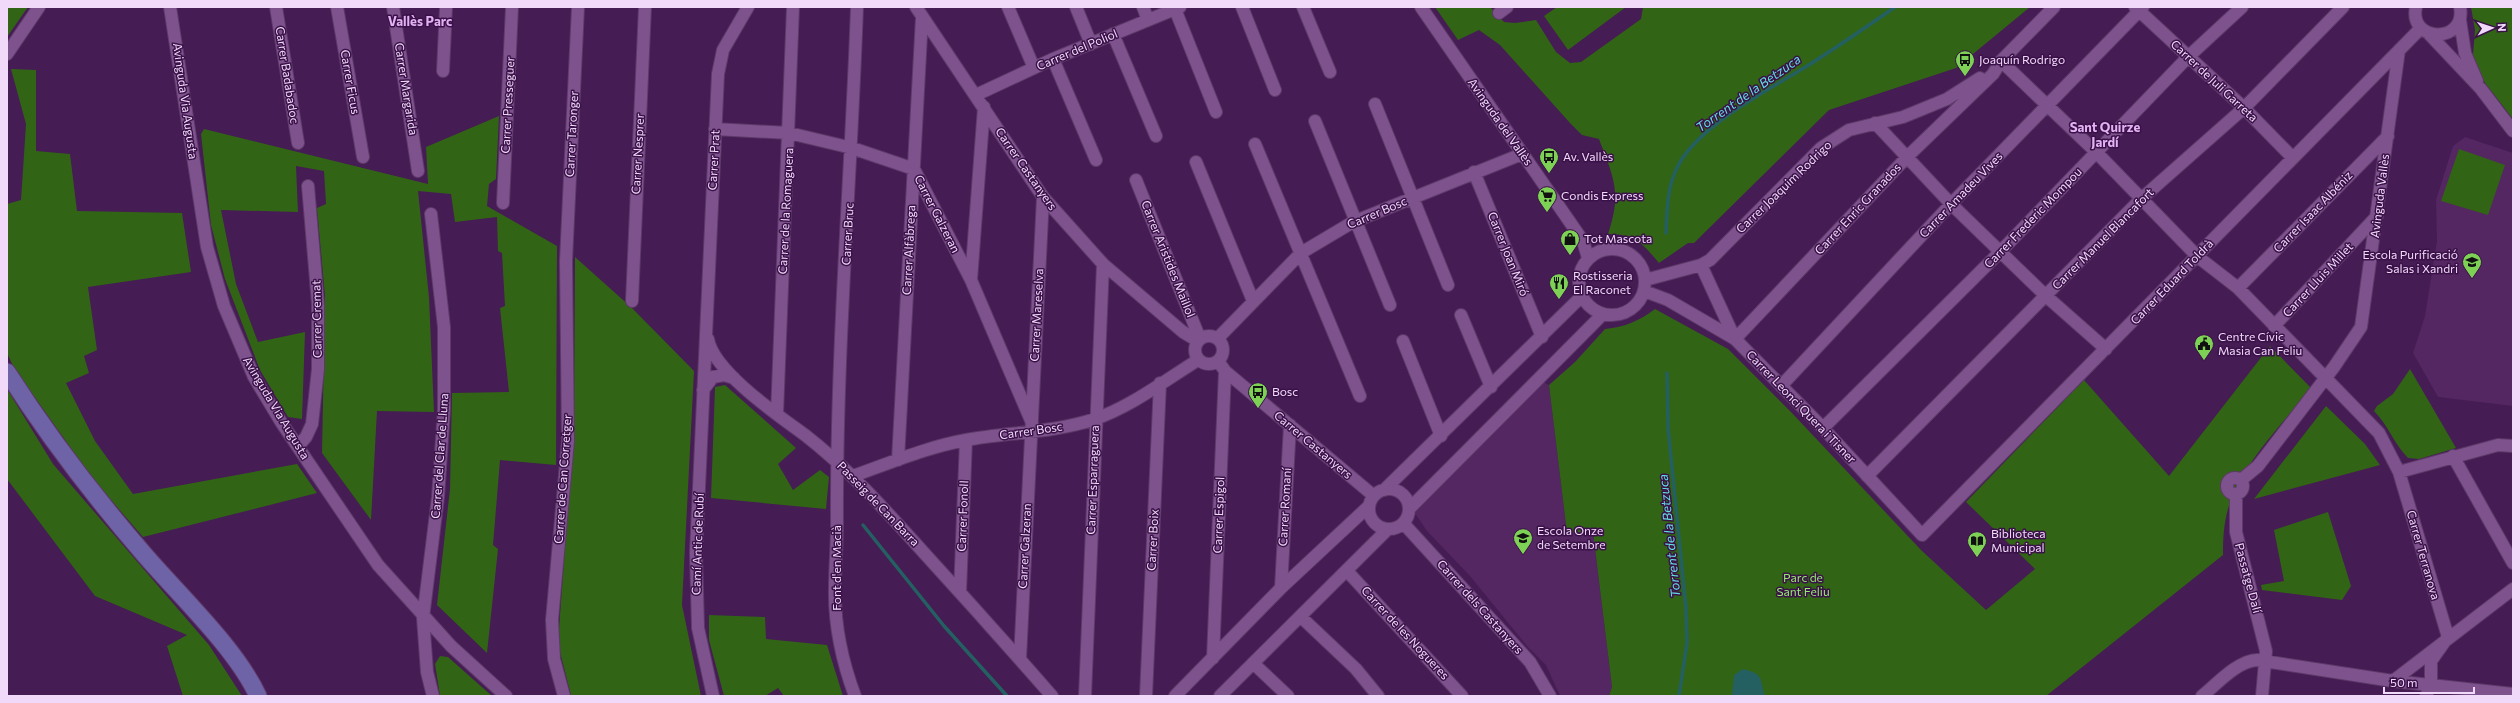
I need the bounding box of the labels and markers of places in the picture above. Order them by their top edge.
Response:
bus stop icon: Joaquín Rodrigo [1954,49,1976,77]
place label: Joaquín Rodrigo [1979,52,2065,67]
bus stop icon: Av. Vallès [1538,146,1560,174]
place label: Av. Vallès [1563,149,1613,163]
supermarket icon: Condis Express [1536,185,1558,213]
place label: Condis Express [1561,188,1643,202]
shop icon: Tot Mascota [1559,228,1581,256]
place label: Tot Mascota [1584,231,1652,245]
place label: Escola Purificació Salas i Xandri [2362,247,2458,275]
school or university icon: Escola Purificació Salas i Xandri [2461,251,2483,279]
place label: Rostisseria El Raconet [1573,268,1633,296]
restaurant icon: Rostisseria El Raconet [1548,272,1570,300]
place label: Centre Cívic Masia Can Feliu [2218,329,2302,357]
public building icon: Centre Cívic Masia Can Feliu [2193,333,2215,361]
bus stop icon: Bosc [1247,381,1269,409]
place label: Bosc [1272,384,1298,398]
place label: Escola Onze de Setembre [1537,523,1606,551]
place label: Biblioteca Municipal [1991,526,2046,554]
school or university icon: Escola Onze de Setembre [1512,527,1534,555]
library icon: Biblioteca Municipal [1966,530,1988,558]

